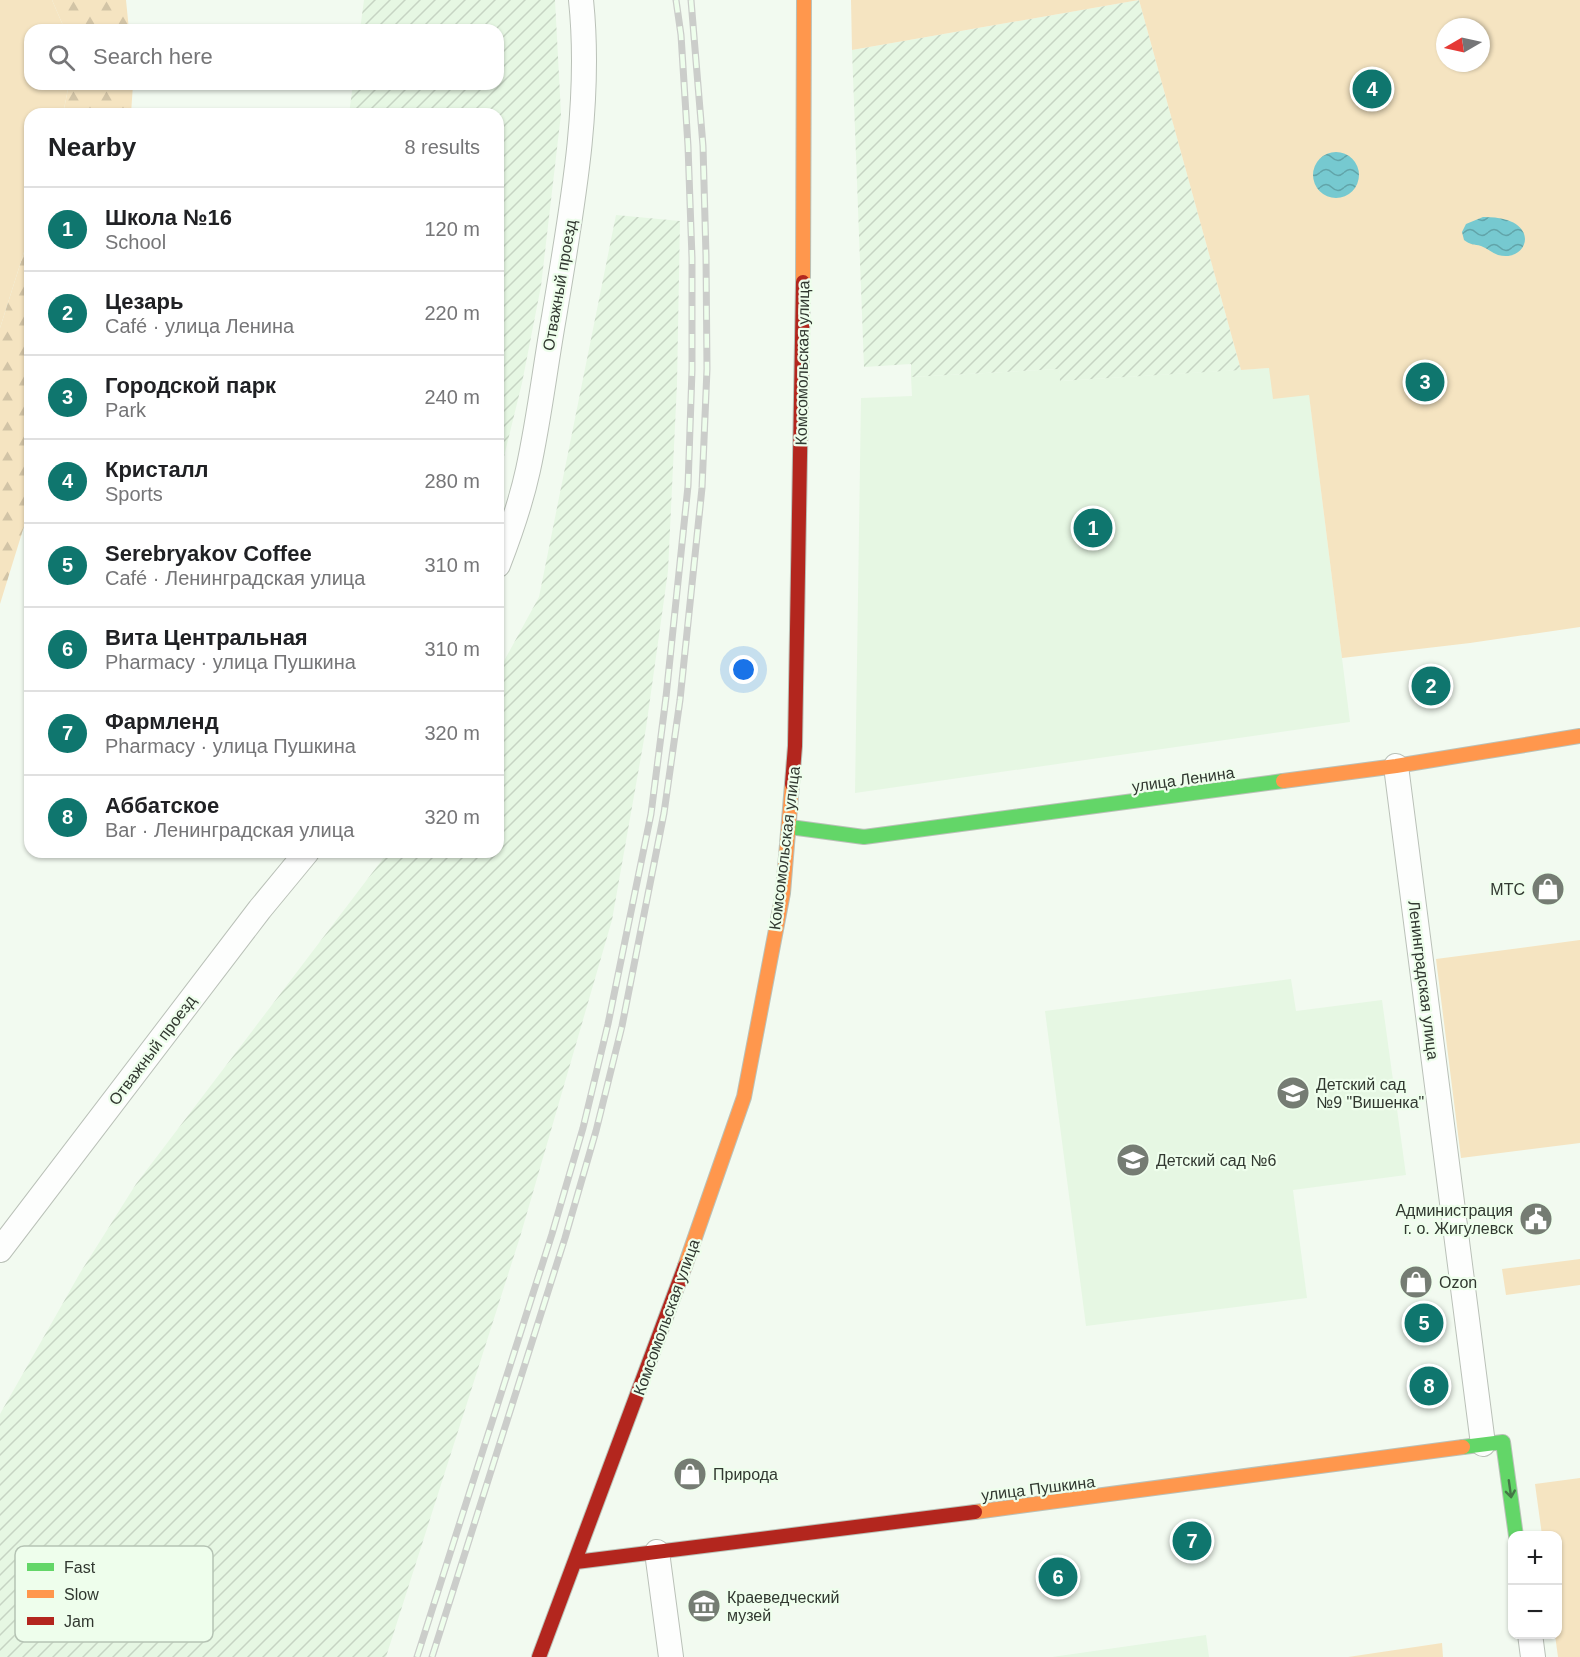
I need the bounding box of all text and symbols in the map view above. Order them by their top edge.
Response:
north arrow [1436,18,1490,72]
search box [24,24,504,90]
icon: search [45,41,78,74]
text: Search here [93,44,213,69]
pin: 4 [1352,66,1392,112]
text: Nearby [48,132,136,162]
text: 8 results [404,136,480,158]
text: Школа №16 [105,205,232,230]
text: 1 [62,218,73,240]
text: 120 m [424,218,480,240]
street label: Отважный проезд [540,218,580,352]
text: School [105,231,166,253]
street label: Комсомольская улица [793,280,812,446]
text: Цезарь [105,289,183,314]
text: 2 [62,302,73,324]
text: 220 m [424,302,480,324]
text: Café · улица Ленина [105,315,294,337]
pin: 3 [1406,360,1444,404]
text: Городской парк [105,373,276,398]
text: 3 [62,386,73,408]
text: 240 m [424,386,480,408]
text: Park [105,399,146,421]
text: Кристалл [105,457,209,482]
text: 4 [62,470,73,492]
text: 280 m [424,470,480,492]
text: Sports [105,483,163,505]
pin: 1 [1074,506,1112,550]
text: Serebryakov Coffee [105,541,312,566]
text: 5 [62,554,73,576]
text: 310 m [424,554,480,576]
text: Café · Ленинградская улица [105,567,365,589]
text: Вита Центральная [105,625,308,650]
text: 6 [62,638,73,660]
text: 310 m [424,638,480,660]
text: Pharmacy · улица Пушкина [105,651,356,673]
your location [729,655,758,684]
pin: 2 [1412,664,1450,708]
text: Фармленд [105,709,219,734]
text: 7 [62,722,73,744]
text: 320 m [424,722,480,744]
text: Pharmacy · улица Пушкина [105,735,356,757]
street label: улица Ленина [1131,764,1236,795]
street label: Комсомольская улица [766,765,803,931]
text: Аббатское [105,793,219,818]
text: 8 [62,806,73,828]
text: 320 m [424,806,480,828]
text: Bar · Ленинградская улица [105,819,354,841]
shop icon: МТС [1530,871,1566,907]
place label: МТС [1490,881,1525,898]
street label: Ленинградская улица [1405,899,1442,1061]
street label: Отважный проезд [106,992,200,1108]
school or university icon: Детский сад №9 "Вишенка" [1275,1075,1311,1111]
place label: Детский сад №9 "Вишенка" [1316,1076,1424,1111]
school or university icon: Детский сад №6 [1115,1142,1151,1178]
place label: Детский сад №6 [1156,1152,1277,1169]
public building icon: Администрация г. о. Жигулевск [1518,1201,1554,1237]
place label: Администрация г. о. Жигулевск [1395,1202,1514,1237]
street label: Комсомольская улица [630,1237,703,1398]
shop icon: Ozon [1398,1264,1434,1300]
place label: Ozon [1439,1274,1477,1291]
pin: 5 [1404,1300,1444,1346]
pin: 8 [1410,1364,1448,1408]
shop icon: Природа [672,1456,708,1492]
place label: Природа [713,1466,778,1483]
street label: улица Пушкина [980,1473,1096,1504]
one-way arrow [1504,1478,1515,1498]
pin: 7 [1172,1518,1212,1564]
map controls [1508,1531,1562,1639]
button: + [1508,1531,1562,1585]
legend [15,1546,213,1642]
pin: 6 [1038,1554,1078,1600]
text: Fast [64,1559,96,1576]
button: − [1508,1585,1562,1639]
text: Slow [64,1586,99,1603]
museum icon: Краеведческий музей [686,1588,722,1624]
place label: Краеведческий музей [727,1589,839,1624]
text: Jam [64,1613,94,1630]

